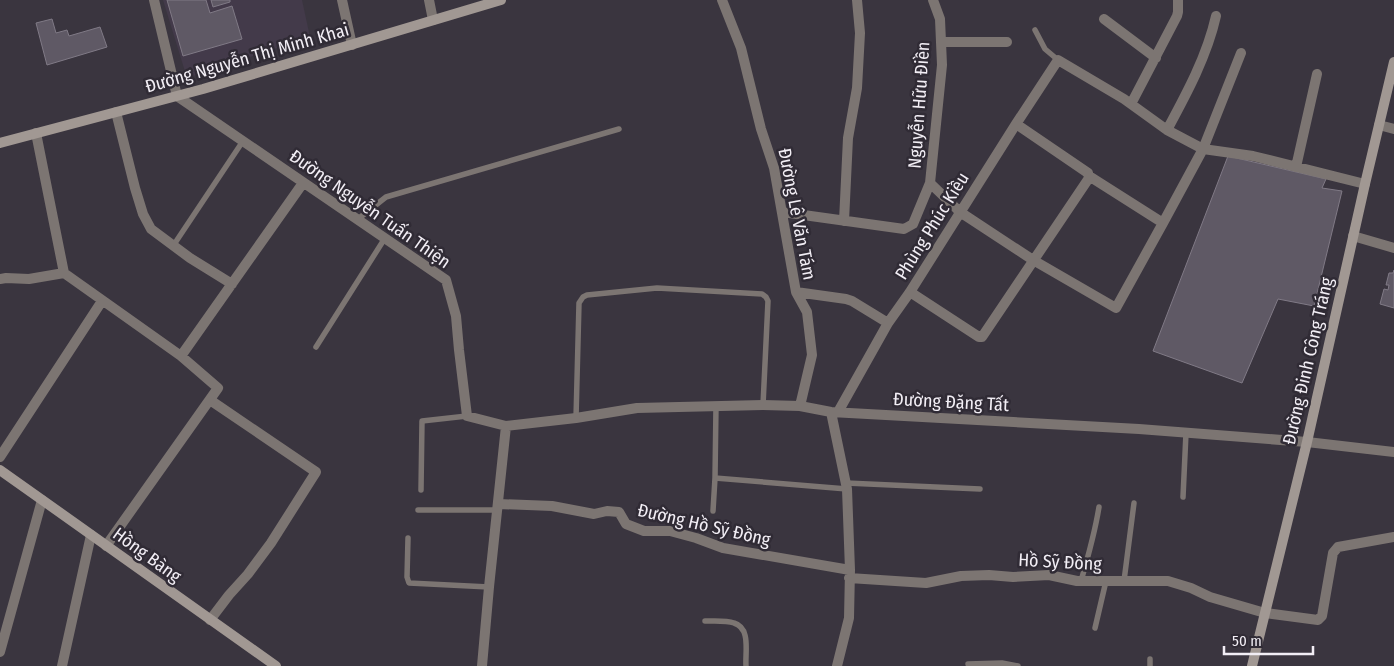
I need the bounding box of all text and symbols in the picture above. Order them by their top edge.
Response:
street label: Đường Nguyễn Thị Minh Khai [143,18,351,98]
street label: Nguyễn Hữu Điền [904,41,934,169]
street label: Đường Nguyễn Tuấn Thiện [285,145,455,273]
street label: Đường Lê Văn Tám [773,146,821,282]
street label: Phùng Phúc Kiều [890,168,974,284]
street label: Đường Đinh Công Tráng [1278,275,1338,447]
street label: Đường Đặng Tất [893,388,1010,416]
street label: Đường Hồ Sỹ Đồng [635,499,773,551]
street label: Hồng Bàng [109,523,186,587]
street label: Hồ Sỹ Đồng [1018,549,1103,575]
scale bar [1224,624,1313,656]
text: 50 m [1232,632,1262,650]

